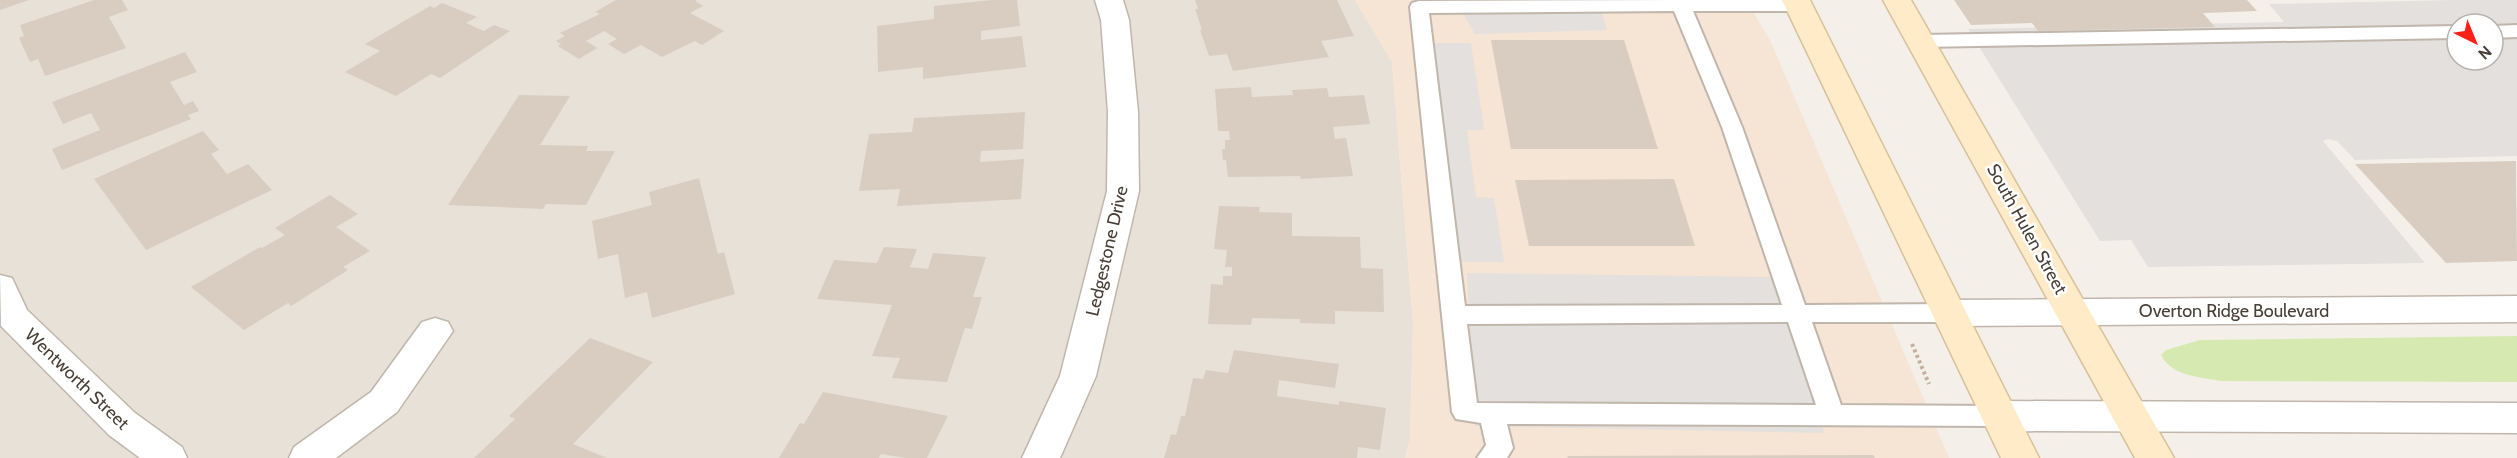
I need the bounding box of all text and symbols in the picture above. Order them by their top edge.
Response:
north arrow [2445,12,2505,72]
text: N [2474,42,2496,63]
street label: South Hulen Street [1982,160,2072,298]
street label: Ledgestone Drive [1081,184,1133,318]
street label: Overton Ridge Boulevard [2139,300,2329,322]
street label: Wentworth Street [20,324,134,434]

